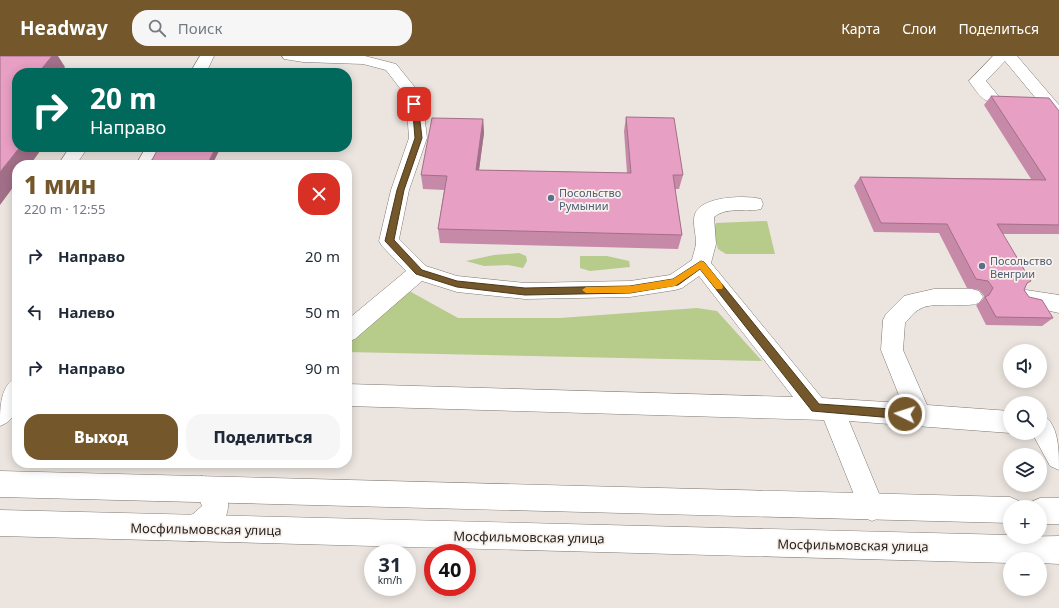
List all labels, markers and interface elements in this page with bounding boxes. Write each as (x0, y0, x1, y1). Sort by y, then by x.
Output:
search box (132, 10, 412, 46)
text: Headway (20, 15, 108, 41)
icon: search (146, 17, 168, 39)
text: Поиск (178, 18, 222, 38)
text: Карта (841, 19, 880, 38)
text: Слои (902, 19, 936, 38)
text: Поделиться (958, 19, 1039, 38)
text: 20 m (90, 79, 157, 117)
icon: right (24, 84, 76, 136)
pin (397, 87, 431, 121)
icon: arrive (403, 93, 425, 115)
text: Направо (90, 115, 166, 139)
text: 1 мин (24, 168, 96, 201)
button: close (298, 173, 340, 215)
place label: Посольство Румынии (559, 185, 621, 213)
marker: Посольство Румынии (546, 193, 556, 203)
text: 220 m · 12:55 (24, 200, 105, 218)
icon: right (24, 245, 46, 267)
text: Направо (58, 246, 125, 266)
text: 20 m (305, 246, 340, 266)
place label: Посольство Венгрии (990, 253, 1052, 281)
marker: Посольство Венгрии (977, 261, 987, 271)
icon: left (24, 301, 46, 323)
text: Налево (58, 302, 115, 322)
text: 50 m (305, 302, 340, 322)
map controls (1003, 344, 1047, 596)
button: sound (1003, 344, 1047, 388)
icon: right (24, 357, 46, 379)
text: Направо (58, 358, 125, 378)
text: 90 m (305, 358, 340, 378)
position arrow (884, 393, 926, 435)
button: search (1003, 396, 1047, 440)
button: Выход (24, 414, 178, 460)
button: Поделиться (186, 414, 340, 460)
button: layers (1003, 448, 1047, 492)
button: + (1003, 500, 1047, 544)
street label: Мосфильмовская улица (130, 519, 282, 539)
street label: Мосфильмовская улица (453, 527, 605, 547)
street label: Мосфильмовская улица (777, 535, 929, 555)
speed limit sign: 40 (424, 544, 476, 596)
text: 31 (379, 551, 401, 578)
button: − (1003, 552, 1047, 596)
text: km/h (378, 573, 402, 587)

